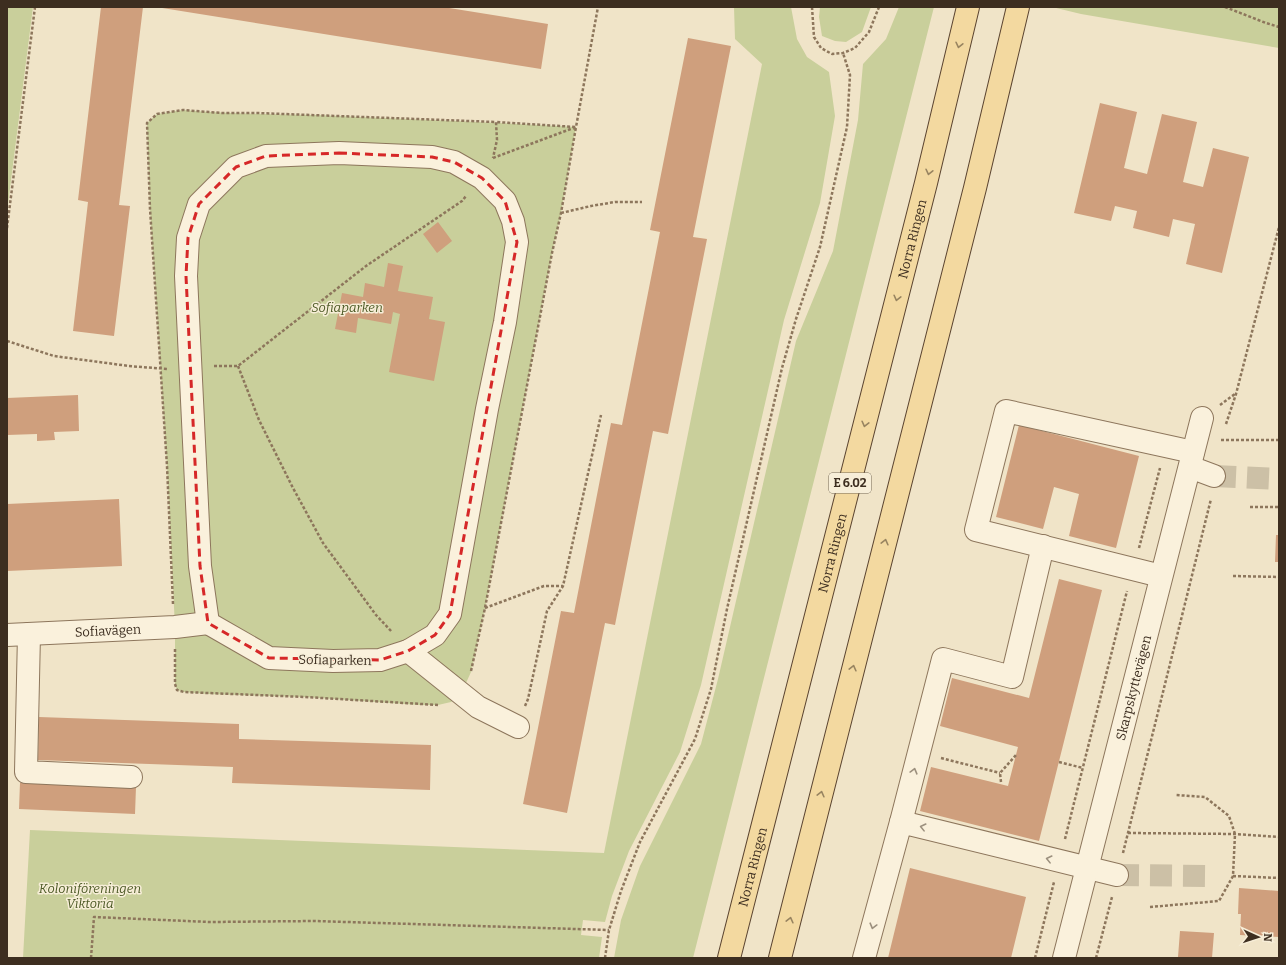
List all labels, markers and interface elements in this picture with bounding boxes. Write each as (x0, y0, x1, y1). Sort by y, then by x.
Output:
one-way arrow (955, 42, 963, 48)
one-way arrow (926, 168, 934, 175)
street label: Norra Ringen (895, 197, 929, 280)
one-way arrow (894, 294, 902, 301)
park label: Sofiaparken (311, 300, 383, 315)
one-way arrow (861, 420, 870, 427)
road number: E 6.02 (829, 473, 871, 493)
street label: Norra Ringen (815, 511, 849, 594)
one-way arrow (880, 539, 889, 546)
street label: Sofiavägen (74, 621, 142, 639)
street label: Skarpskyttevägen (1112, 633, 1154, 742)
street label: Sofiaparken (298, 652, 372, 668)
one-way arrow (849, 665, 857, 671)
one-way arrow (909, 768, 918, 775)
one-way arrow (817, 791, 825, 797)
one-way arrow (919, 824, 926, 832)
street label: Norra Ringen (735, 825, 770, 908)
one-way arrow (1046, 855, 1052, 863)
park label: Koloniföreningen Viktoria (39, 881, 141, 911)
one-way arrow (785, 917, 793, 923)
north arrow (1238, 917, 1278, 957)
one-way arrow (869, 923, 877, 929)
text: N (1261, 933, 1274, 943)

